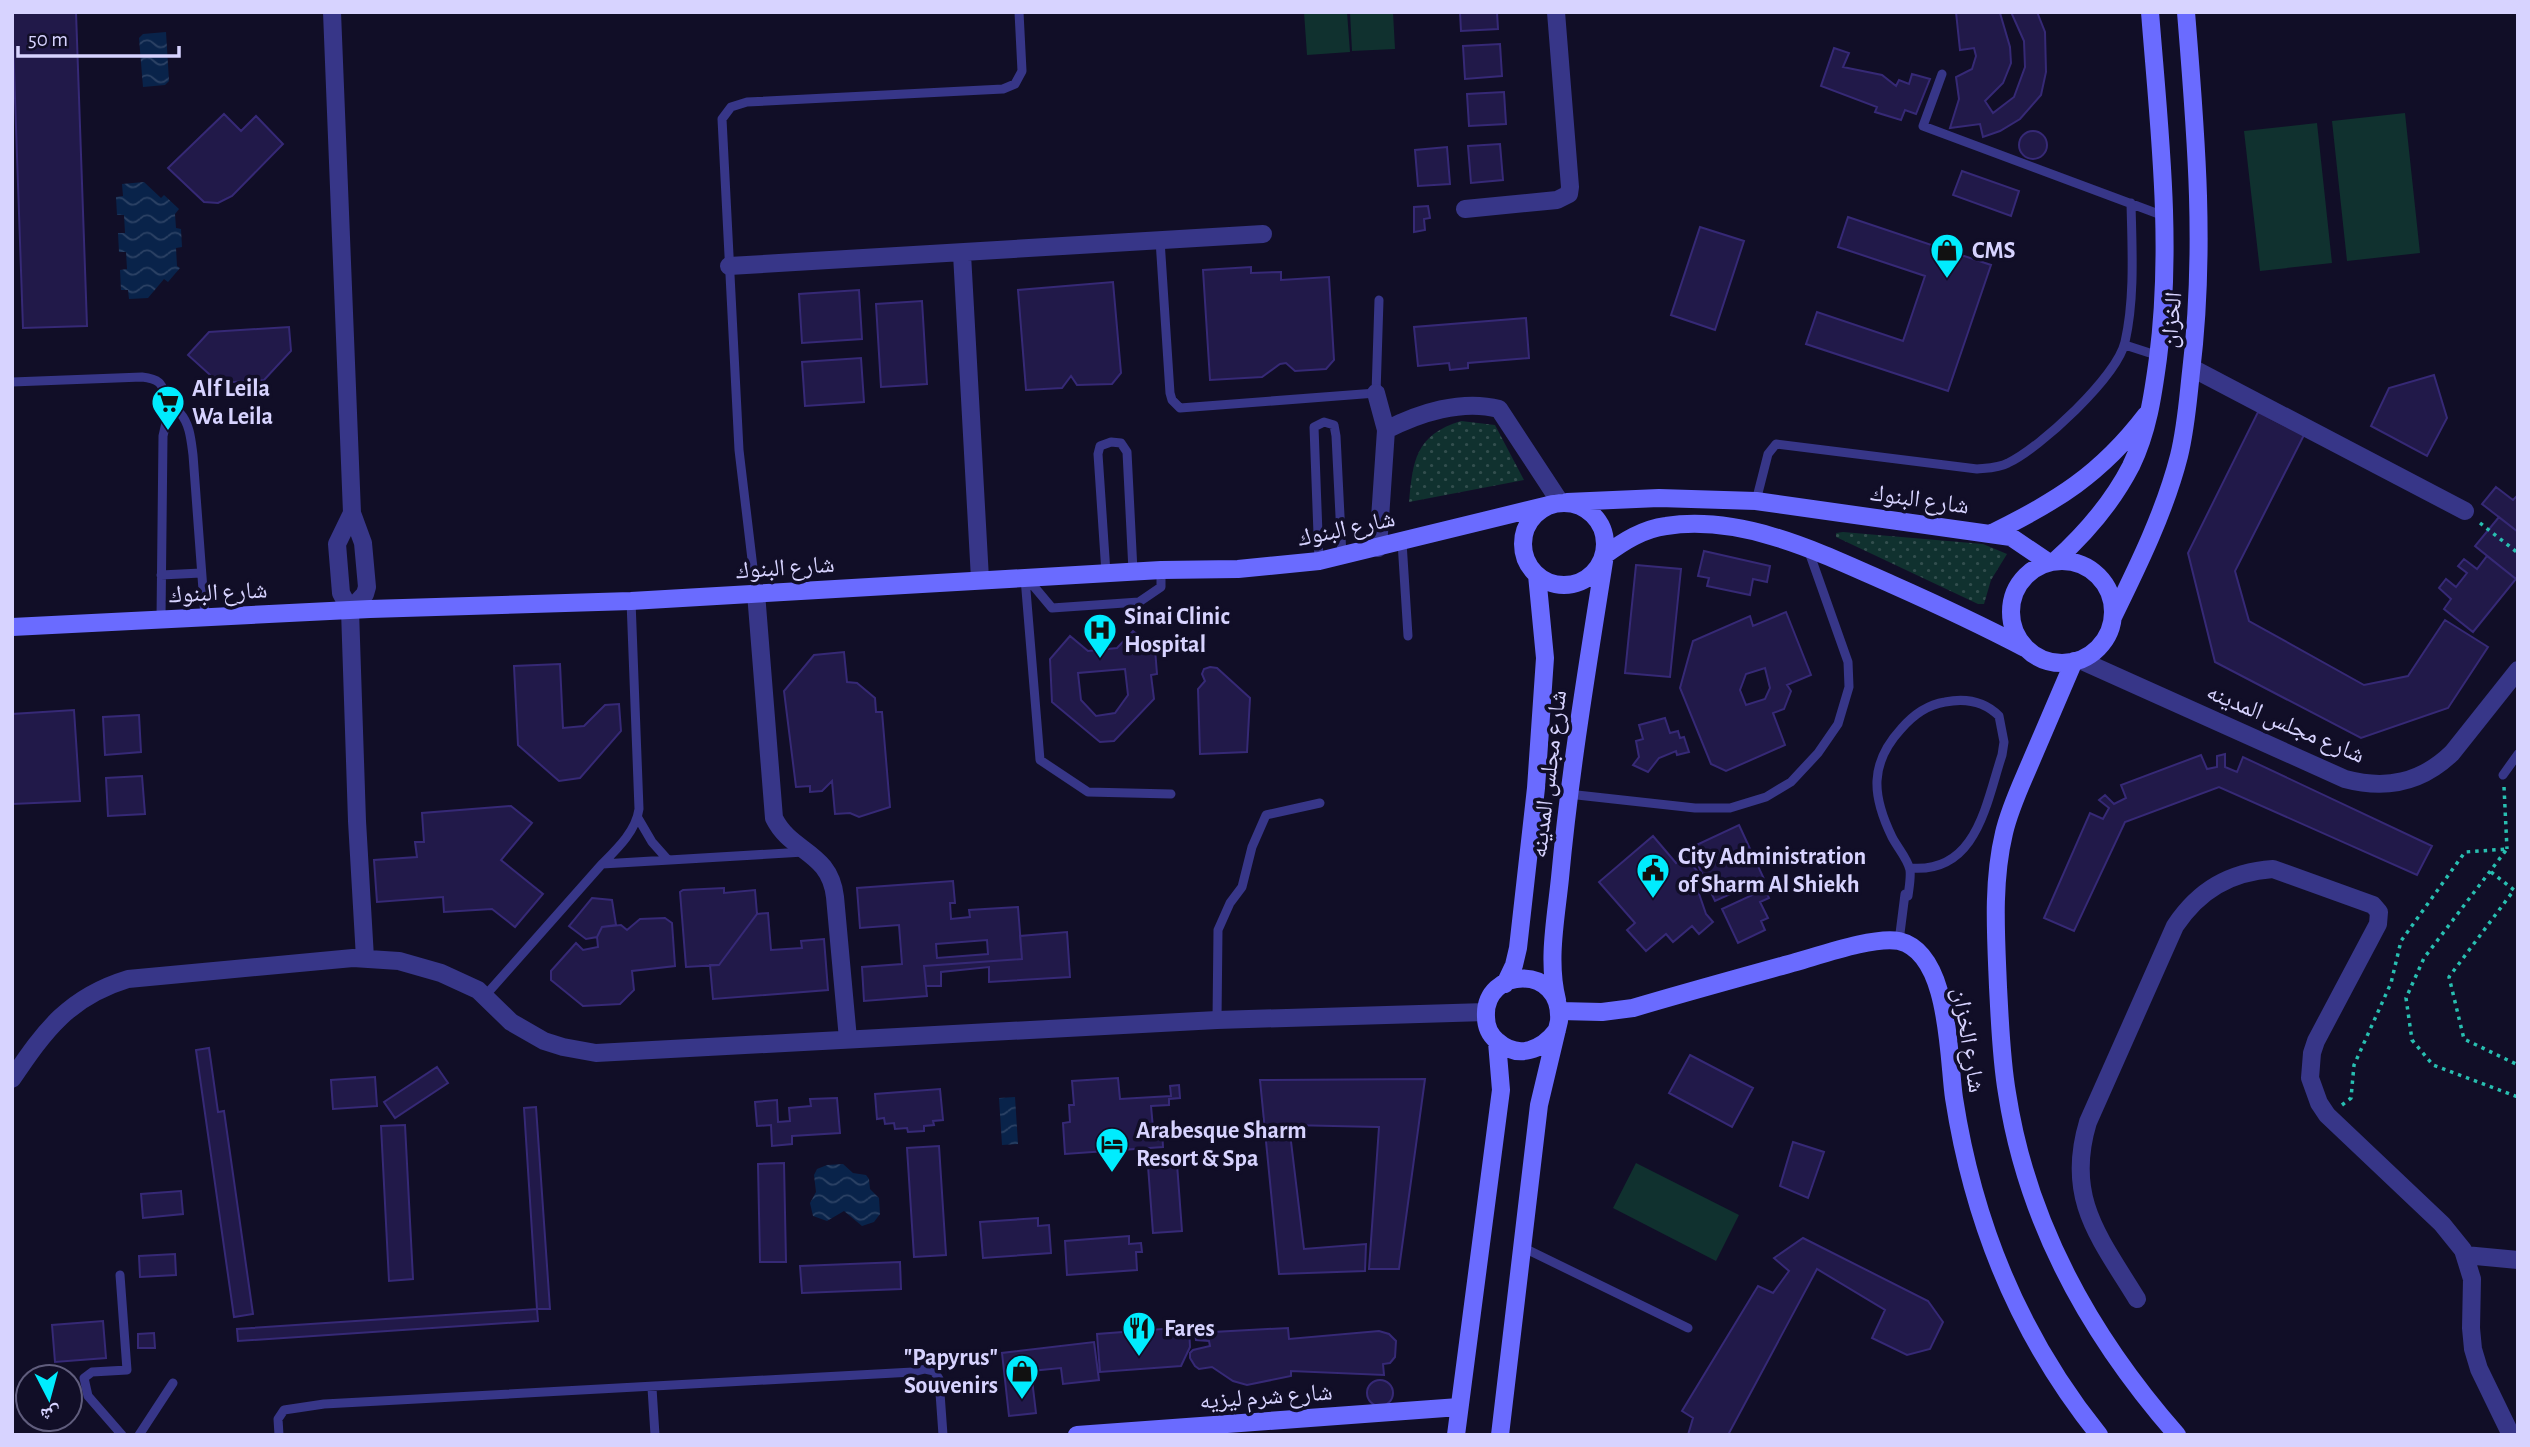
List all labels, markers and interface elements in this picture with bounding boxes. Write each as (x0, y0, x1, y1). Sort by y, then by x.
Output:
scale bar (18, 14, 178, 58)
text: 50 m (28, 29, 68, 50)
shop icon: CMS (1928, 231, 1966, 280)
place label: CMS (1972, 239, 2016, 263)
street label: الخزان (2158, 291, 2187, 349)
place label: Alf Leila Wa Leila (192, 377, 273, 429)
supermarket icon: Alf Leila Wa Leila (149, 383, 187, 432)
street label: شارع البنوك (1869, 481, 1971, 521)
street label: شارع البنوك (1295, 507, 1398, 553)
street label: شارع البنوك (735, 553, 835, 585)
street label: شارع البنوك (168, 578, 268, 610)
place label: Sinai Clinic Hospital (1124, 605, 1230, 657)
hospital icon: Sinai Clinic Hospital (1081, 611, 1119, 660)
street label: شارع مجلس المدينه (2202, 680, 2368, 770)
street label: شارع مجلس المدينه (1527, 689, 1573, 860)
place label: City Administration of Sharm Al Shiekh (1678, 845, 1866, 897)
public building icon: City Administration of Sharm Al Shiekh (1634, 851, 1672, 900)
street label: شارع الخزان (1946, 986, 1988, 1095)
place label: Arabesque Sharm Resort & Spa (1136, 1119, 1307, 1171)
hotel icon: Arabesque Sharm Resort & Spa (1093, 1125, 1131, 1174)
restaurant icon: Fares (1120, 1309, 1158, 1358)
place label: Fares (1164, 1317, 1215, 1341)
place label: "Papyrus" Souvenirs (904, 1346, 998, 1398)
shop icon: "Papyrus" Souvenirs (1003, 1352, 1041, 1401)
north arrow (14, 1363, 84, 1433)
street label: شارع شرم ليزيه (1199, 1380, 1334, 1417)
text: ش (39, 1402, 62, 1424)

